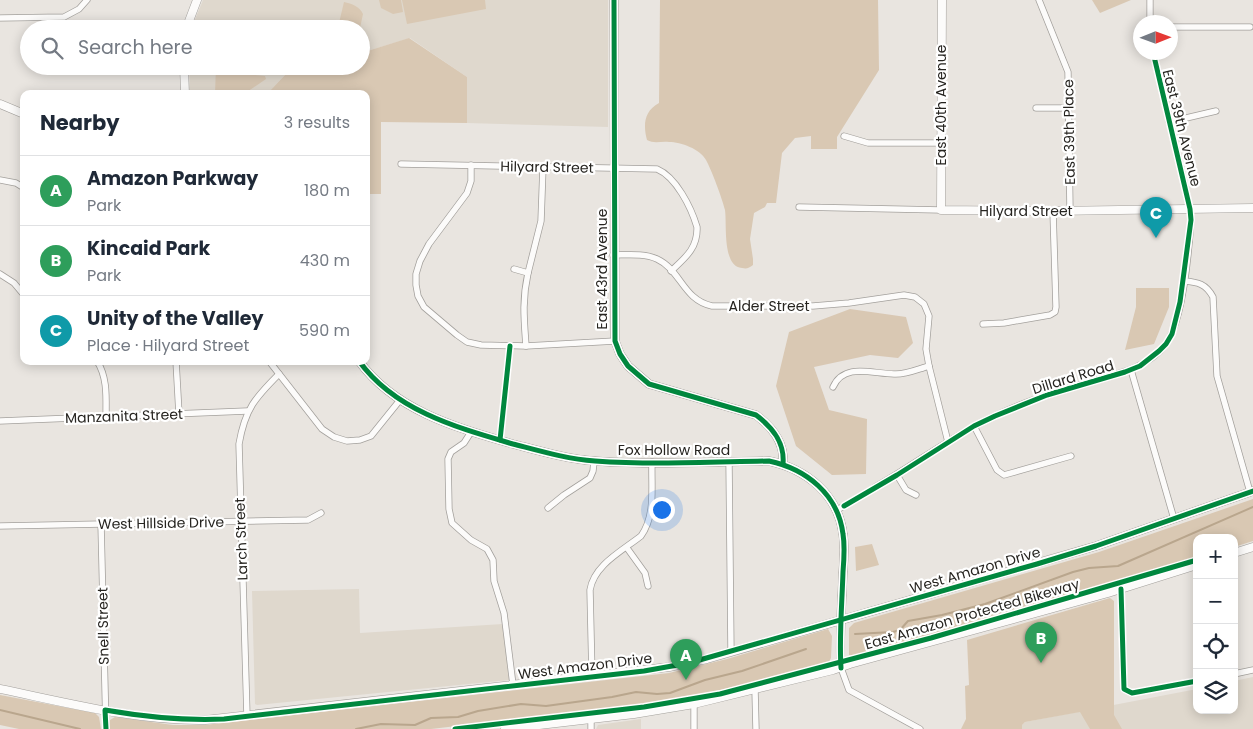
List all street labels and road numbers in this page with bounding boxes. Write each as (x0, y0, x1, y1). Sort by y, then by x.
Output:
street label: East 40th Avenue (931, 44, 951, 165)
street label: East 39th Avenue (1158, 67, 1206, 189)
street label: East 39th Place (1058, 79, 1080, 185)
street label: Hilyard Street (500, 156, 594, 178)
street label: Hilyard Street (979, 201, 1073, 221)
street label: East 43rd Avenue (592, 208, 612, 329)
street label: Alder Street (729, 296, 809, 316)
street label: Dillard Road (1030, 355, 1116, 399)
street label: Manzanita Street (65, 404, 183, 428)
street label: Fox Hollow Road (618, 440, 730, 460)
street label: Larch Street (230, 497, 252, 581)
street label: West Hillside Drive (98, 512, 225, 534)
street label: West Amazon Drive (907, 542, 1043, 598)
street label: East Amazon Protected Bikeway (863, 575, 1081, 653)
street label: Snell Street (92, 587, 114, 665)
street label: West Amazon Drive (517, 648, 653, 684)

